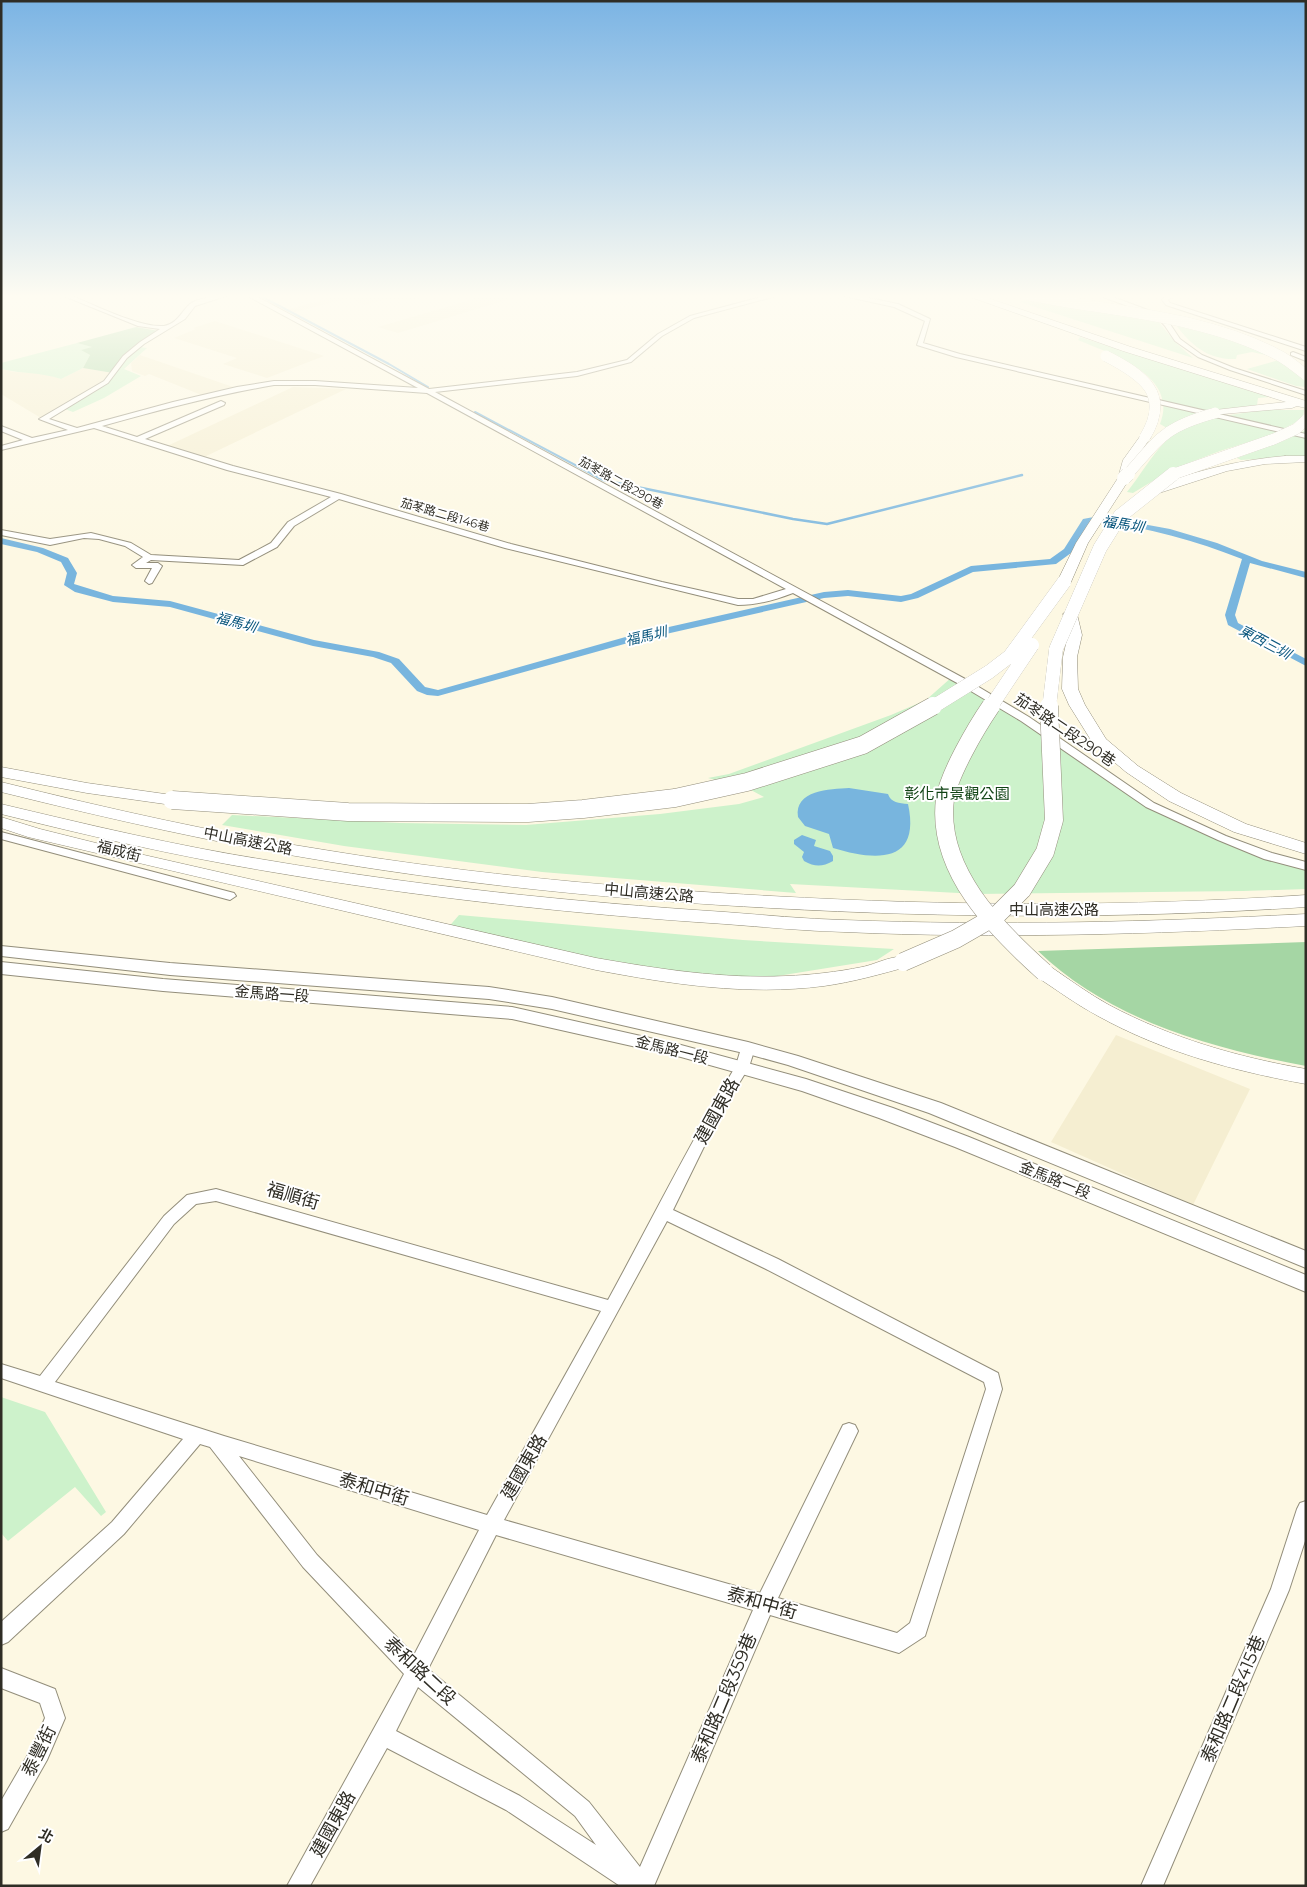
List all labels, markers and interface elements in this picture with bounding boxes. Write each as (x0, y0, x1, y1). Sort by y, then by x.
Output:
street label: 茄苳路二段290巷 (576, 453, 666, 512)
street label: 茄苳路二段146巷 (399, 495, 491, 534)
water label: 福馬圳 (1101, 512, 1147, 536)
water label: 福馬圳 (213, 608, 261, 637)
water label: 東西三圳 (1236, 621, 1296, 664)
water label: 福馬圳 (624, 622, 670, 649)
street label: 茄苳路二段290巷 (1011, 689, 1119, 770)
park label: 彰化市景觀公園 (904, 784, 1010, 803)
street label: 中山高速公路 (202, 823, 294, 858)
street label: 福成街 (95, 836, 143, 865)
street label: 中山高速公路 (603, 879, 695, 906)
street label: 中山高速公路 (1009, 900, 1099, 919)
street label: 金馬路一段 (234, 981, 310, 1006)
street label: 金馬路一段 (633, 1031, 711, 1068)
street label: 建國東路 (690, 1074, 744, 1148)
street label: 金馬路一段 (1017, 1157, 1094, 1202)
street label: 福順街 (264, 1178, 322, 1214)
street label: 建國東路 (496, 1430, 552, 1504)
street label: 泰和中街 (336, 1468, 412, 1510)
street label: 泰和中街 (724, 1583, 800, 1623)
street label: 泰和路二段359巷 (687, 1630, 761, 1766)
street label: 泰和路二段 (380, 1632, 460, 1710)
street label: 泰和路二段415巷 (1196, 1632, 1270, 1766)
street label: 泰豐街 (17, 1722, 61, 1780)
street label: 建國東路 (306, 1787, 360, 1861)
north arrow (15, 1822, 65, 1872)
text: 北 (36, 1824, 57, 1847)

